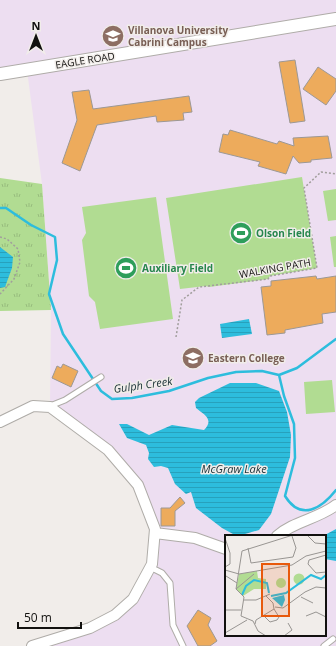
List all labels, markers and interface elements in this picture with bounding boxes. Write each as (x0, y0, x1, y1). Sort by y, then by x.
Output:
north arrow (16, 16, 56, 56)
text: N (32, 18, 40, 33)
school or university icon: Villanova University Cabrini Campus (100, 23, 126, 49)
place label: Villanova University Cabrini Campus (128, 23, 228, 49)
street label: EAGLE ROAD (54, 48, 116, 72)
sports icon: Olson Field (228, 220, 254, 246)
place label: Olson Field (256, 226, 311, 240)
sports icon: Auxiliary Field (113, 255, 139, 281)
street label: WALKING PATH (238, 255, 312, 281)
place label: Auxiliary Field (142, 261, 213, 275)
school or university icon: Eastern College (180, 345, 206, 371)
place label: Eastern College (208, 351, 285, 365)
water label: Gulph Creek (113, 373, 174, 396)
water label: McGraw Lake (201, 461, 267, 476)
inset map (225, 535, 326, 636)
scale bar (18, 604, 81, 630)
text: 50 m (24, 609, 52, 626)

